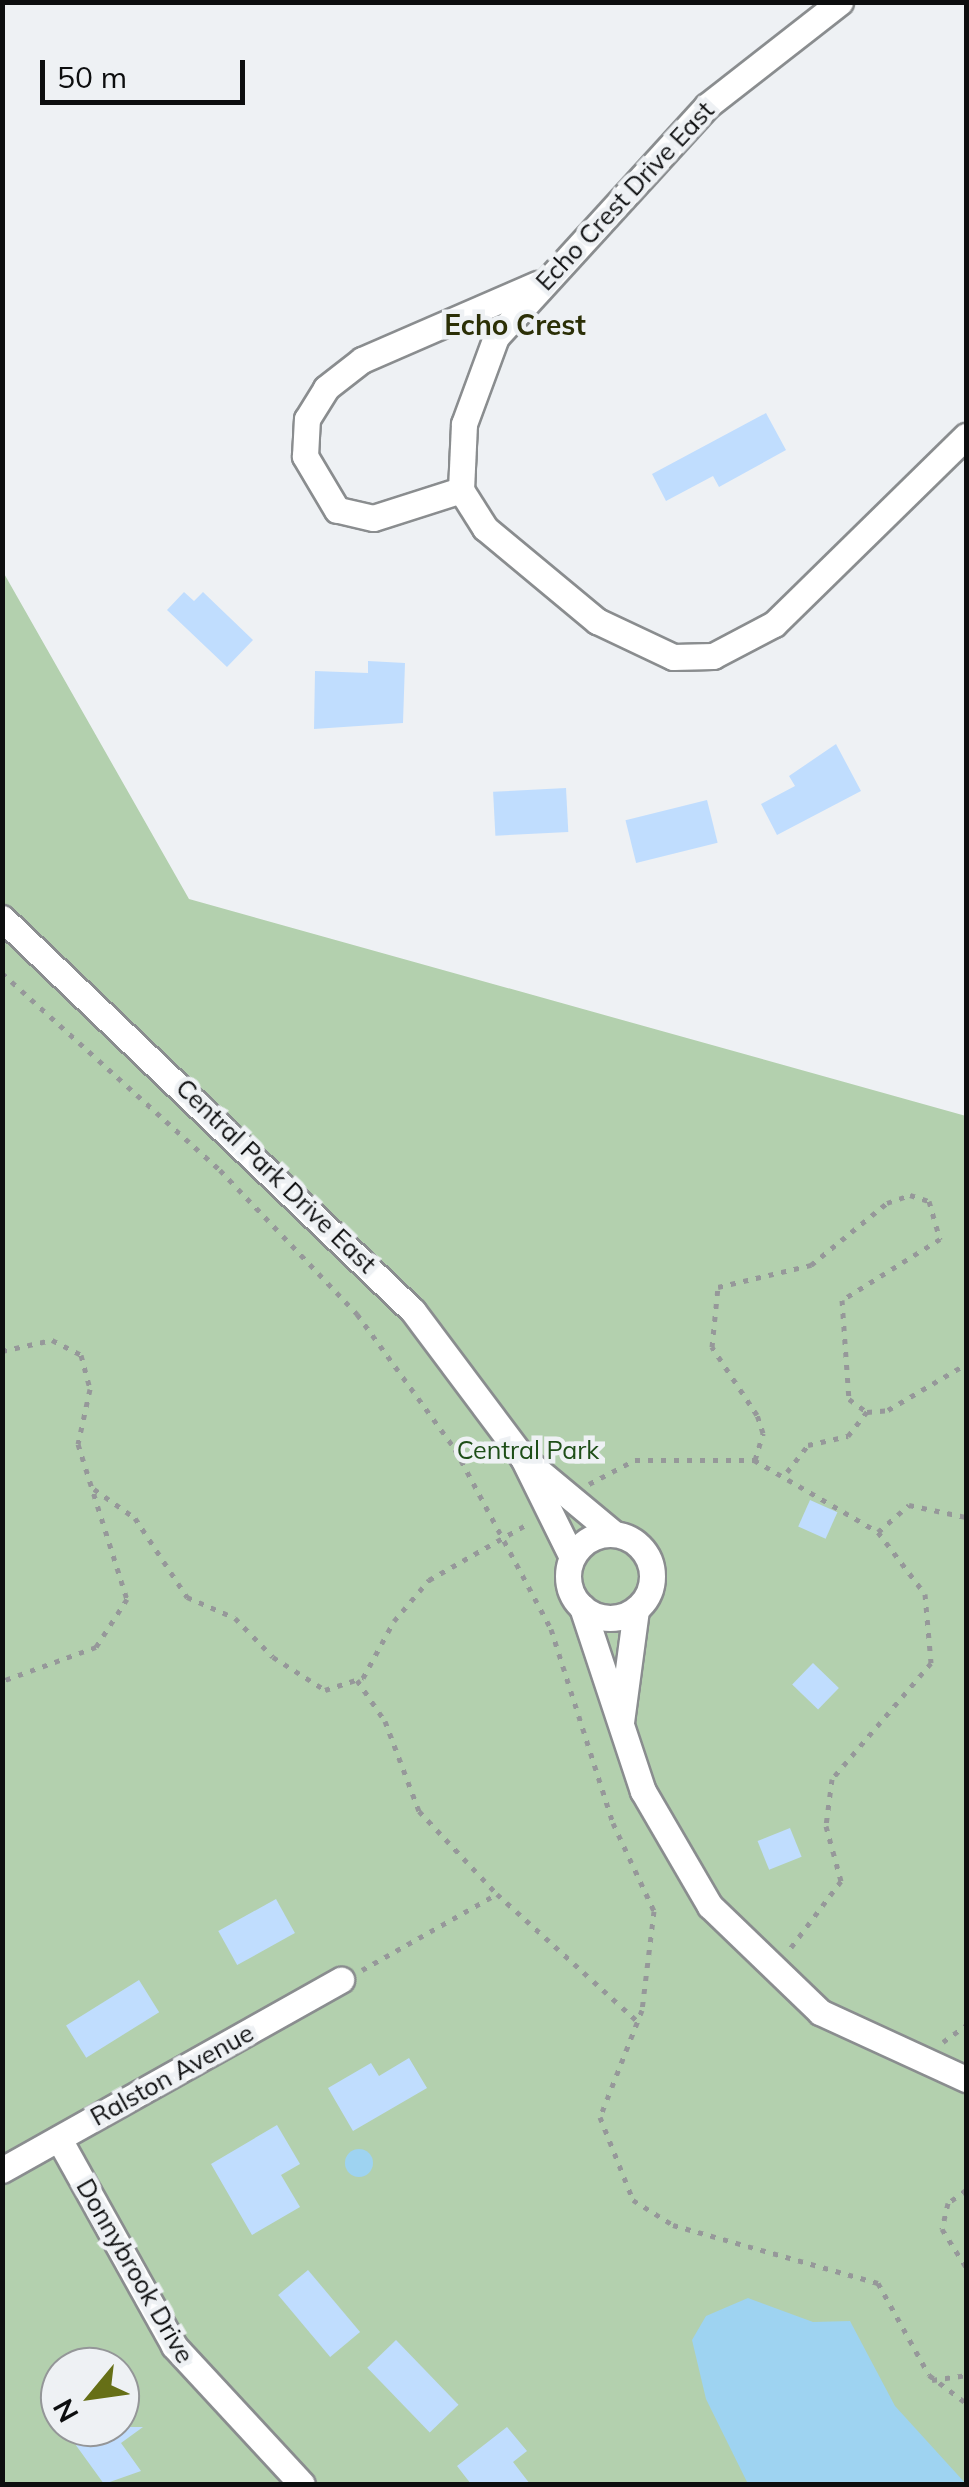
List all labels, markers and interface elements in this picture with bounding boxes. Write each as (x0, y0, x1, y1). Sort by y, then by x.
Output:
scale bar (45, 40, 250, 102)
text: 50 m (57, 58, 127, 96)
street label: Echo Crest Drive East (530, 95, 720, 297)
district label: Echo Crest (444, 308, 586, 342)
street label: Central Park Drive East (170, 1073, 382, 1279)
park label: Central Park (457, 1435, 599, 1465)
street label: Ralston Avenue (85, 2018, 259, 2132)
street label: Donnybrook Drive (70, 2174, 200, 2368)
north arrow (40, 2347, 140, 2447)
text: N (45, 2393, 86, 2429)

